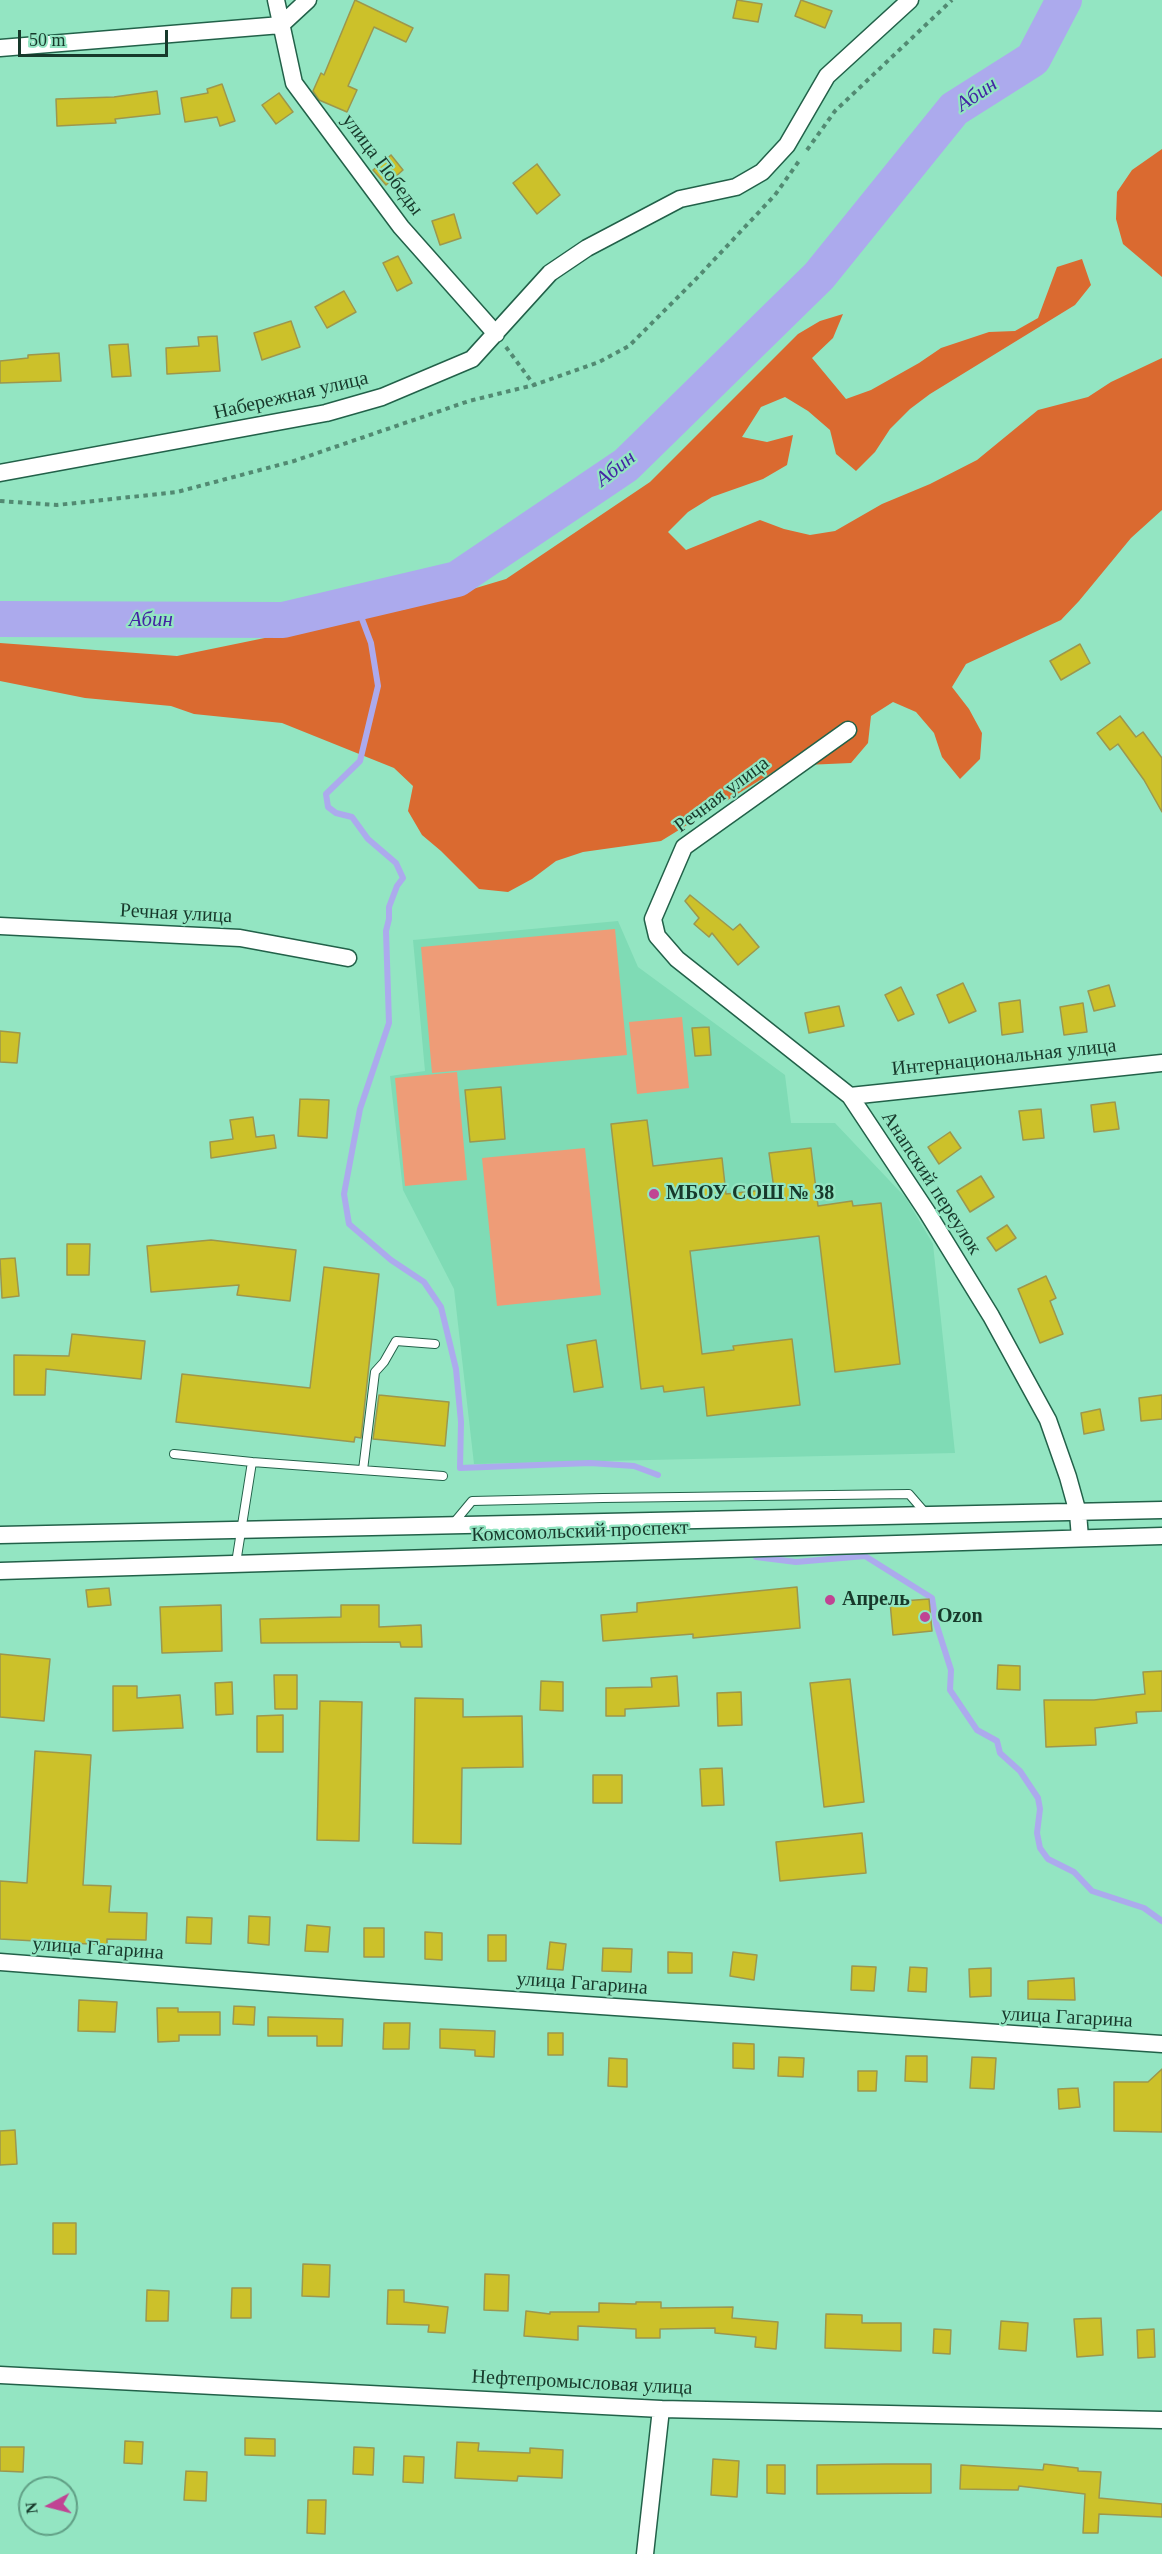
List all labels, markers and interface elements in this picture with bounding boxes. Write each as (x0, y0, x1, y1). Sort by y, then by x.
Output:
scale bar (21, 18, 171, 56)
text: 50 m (29, 30, 66, 50)
water label: Абин (952, 72, 1002, 118)
street label: улица Победы (336, 109, 428, 221)
street label: Набережная улица (211, 367, 371, 425)
water label: Абин (591, 446, 641, 492)
water label: Абин (129, 607, 173, 633)
street label: Речная улица (670, 752, 774, 838)
street label: Речная улица (119, 899, 233, 929)
street label: Интернациональная улица (890, 1034, 1118, 1082)
street label: Анапский переулок (876, 1107, 986, 1259)
place label: МБОУ СОШ № 38 (666, 1182, 834, 1206)
marker: МБОУ СОШ № 38 (647, 1187, 661, 1201)
street label: Комсомольский проспект (471, 1516, 689, 1548)
place label: Апрель (842, 1588, 910, 1612)
marker: Апрель (823, 1593, 837, 1607)
place label: Ozon (937, 1605, 983, 1629)
marker: Ozon (918, 1610, 932, 1624)
street label: улица Гагарина (31, 1932, 165, 1966)
street label: улица Гагарина (515, 1967, 649, 2001)
street label: улица Гагарина (1001, 2003, 1133, 2033)
street label: Нефтепромысловая улица (471, 2365, 693, 2401)
north arrow (18, 2476, 78, 2536)
text: N (22, 2501, 41, 2515)

